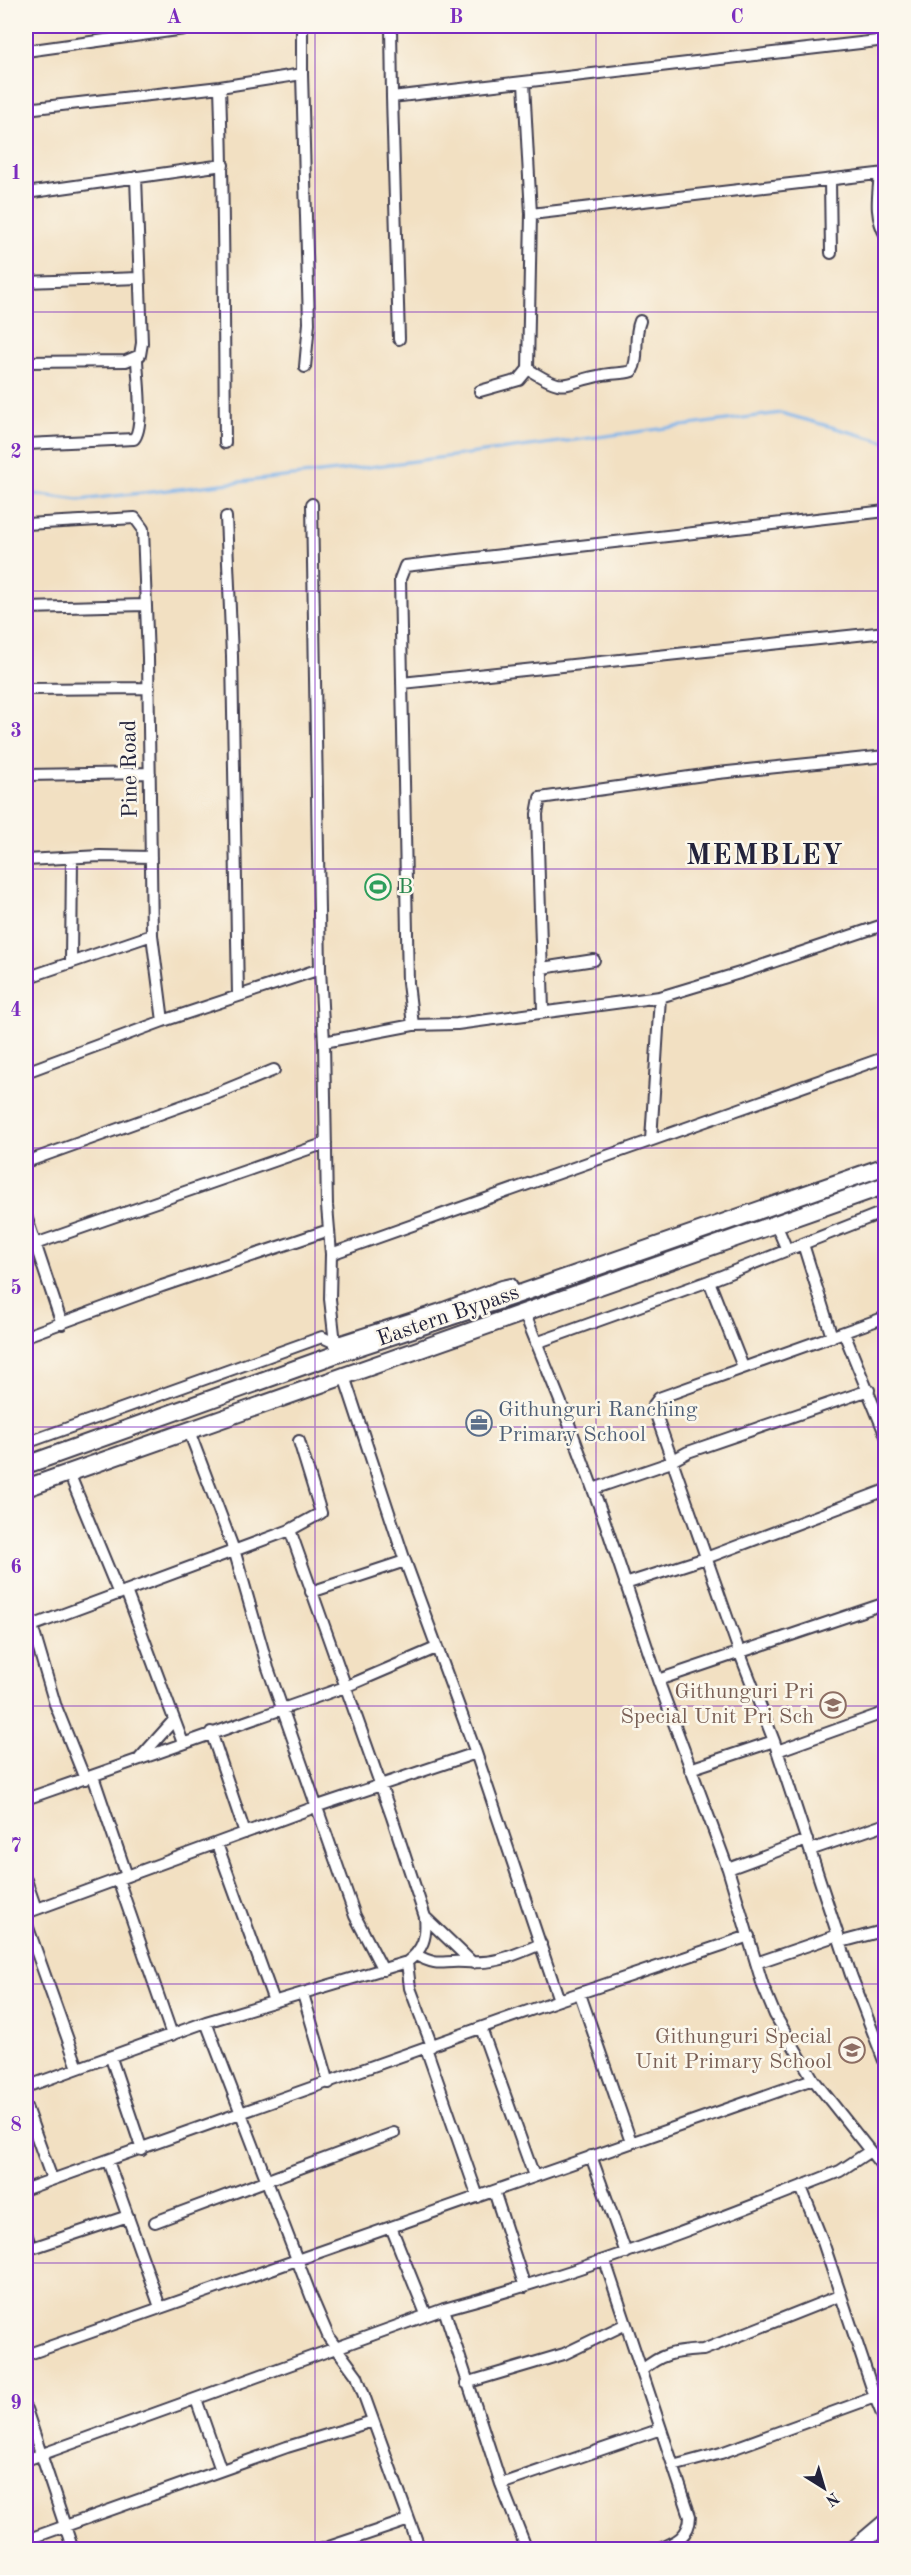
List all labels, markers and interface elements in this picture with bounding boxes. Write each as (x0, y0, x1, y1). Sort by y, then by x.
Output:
text: A (166, 8, 182, 28)
text: B (449, 8, 463, 28)
text: C (730, 8, 744, 28)
text: 1 (10, 164, 22, 184)
text: 2 (10, 443, 22, 463)
street label: Pine Road (118, 720, 142, 818)
text: 3 (10, 722, 22, 742)
district label: MEMBLEY (686, 843, 844, 871)
sports icon: B (363, 872, 393, 902)
place label: B (398, 876, 413, 898)
text: 4 (10, 1001, 22, 1021)
text: 5 (10, 1278, 22, 1299)
street label: Eastern Bypass (374, 1281, 522, 1351)
place label: Githunguri Ranching Primary School (498, 1399, 698, 1446)
office icon: Githunguri Ranching Primary School (464, 1408, 494, 1438)
text: 6 (10, 1558, 22, 1578)
place label: Githunguri Pri Special Unit Pri Sch (620, 1681, 814, 1728)
school or university icon: Githunguri Pri Special Unit Pri Sch (818, 1690, 848, 1720)
text: 7 (10, 1837, 22, 1857)
place label: Githunguri Special Unit Primary School (635, 2026, 832, 2073)
school or university icon: Githunguri Special Unit Primary School (837, 2035, 867, 2065)
text: 8 (10, 2116, 22, 2136)
text: 9 (10, 2394, 22, 2414)
north arrow (794, 2458, 854, 2518)
text: N (822, 2488, 842, 2509)

